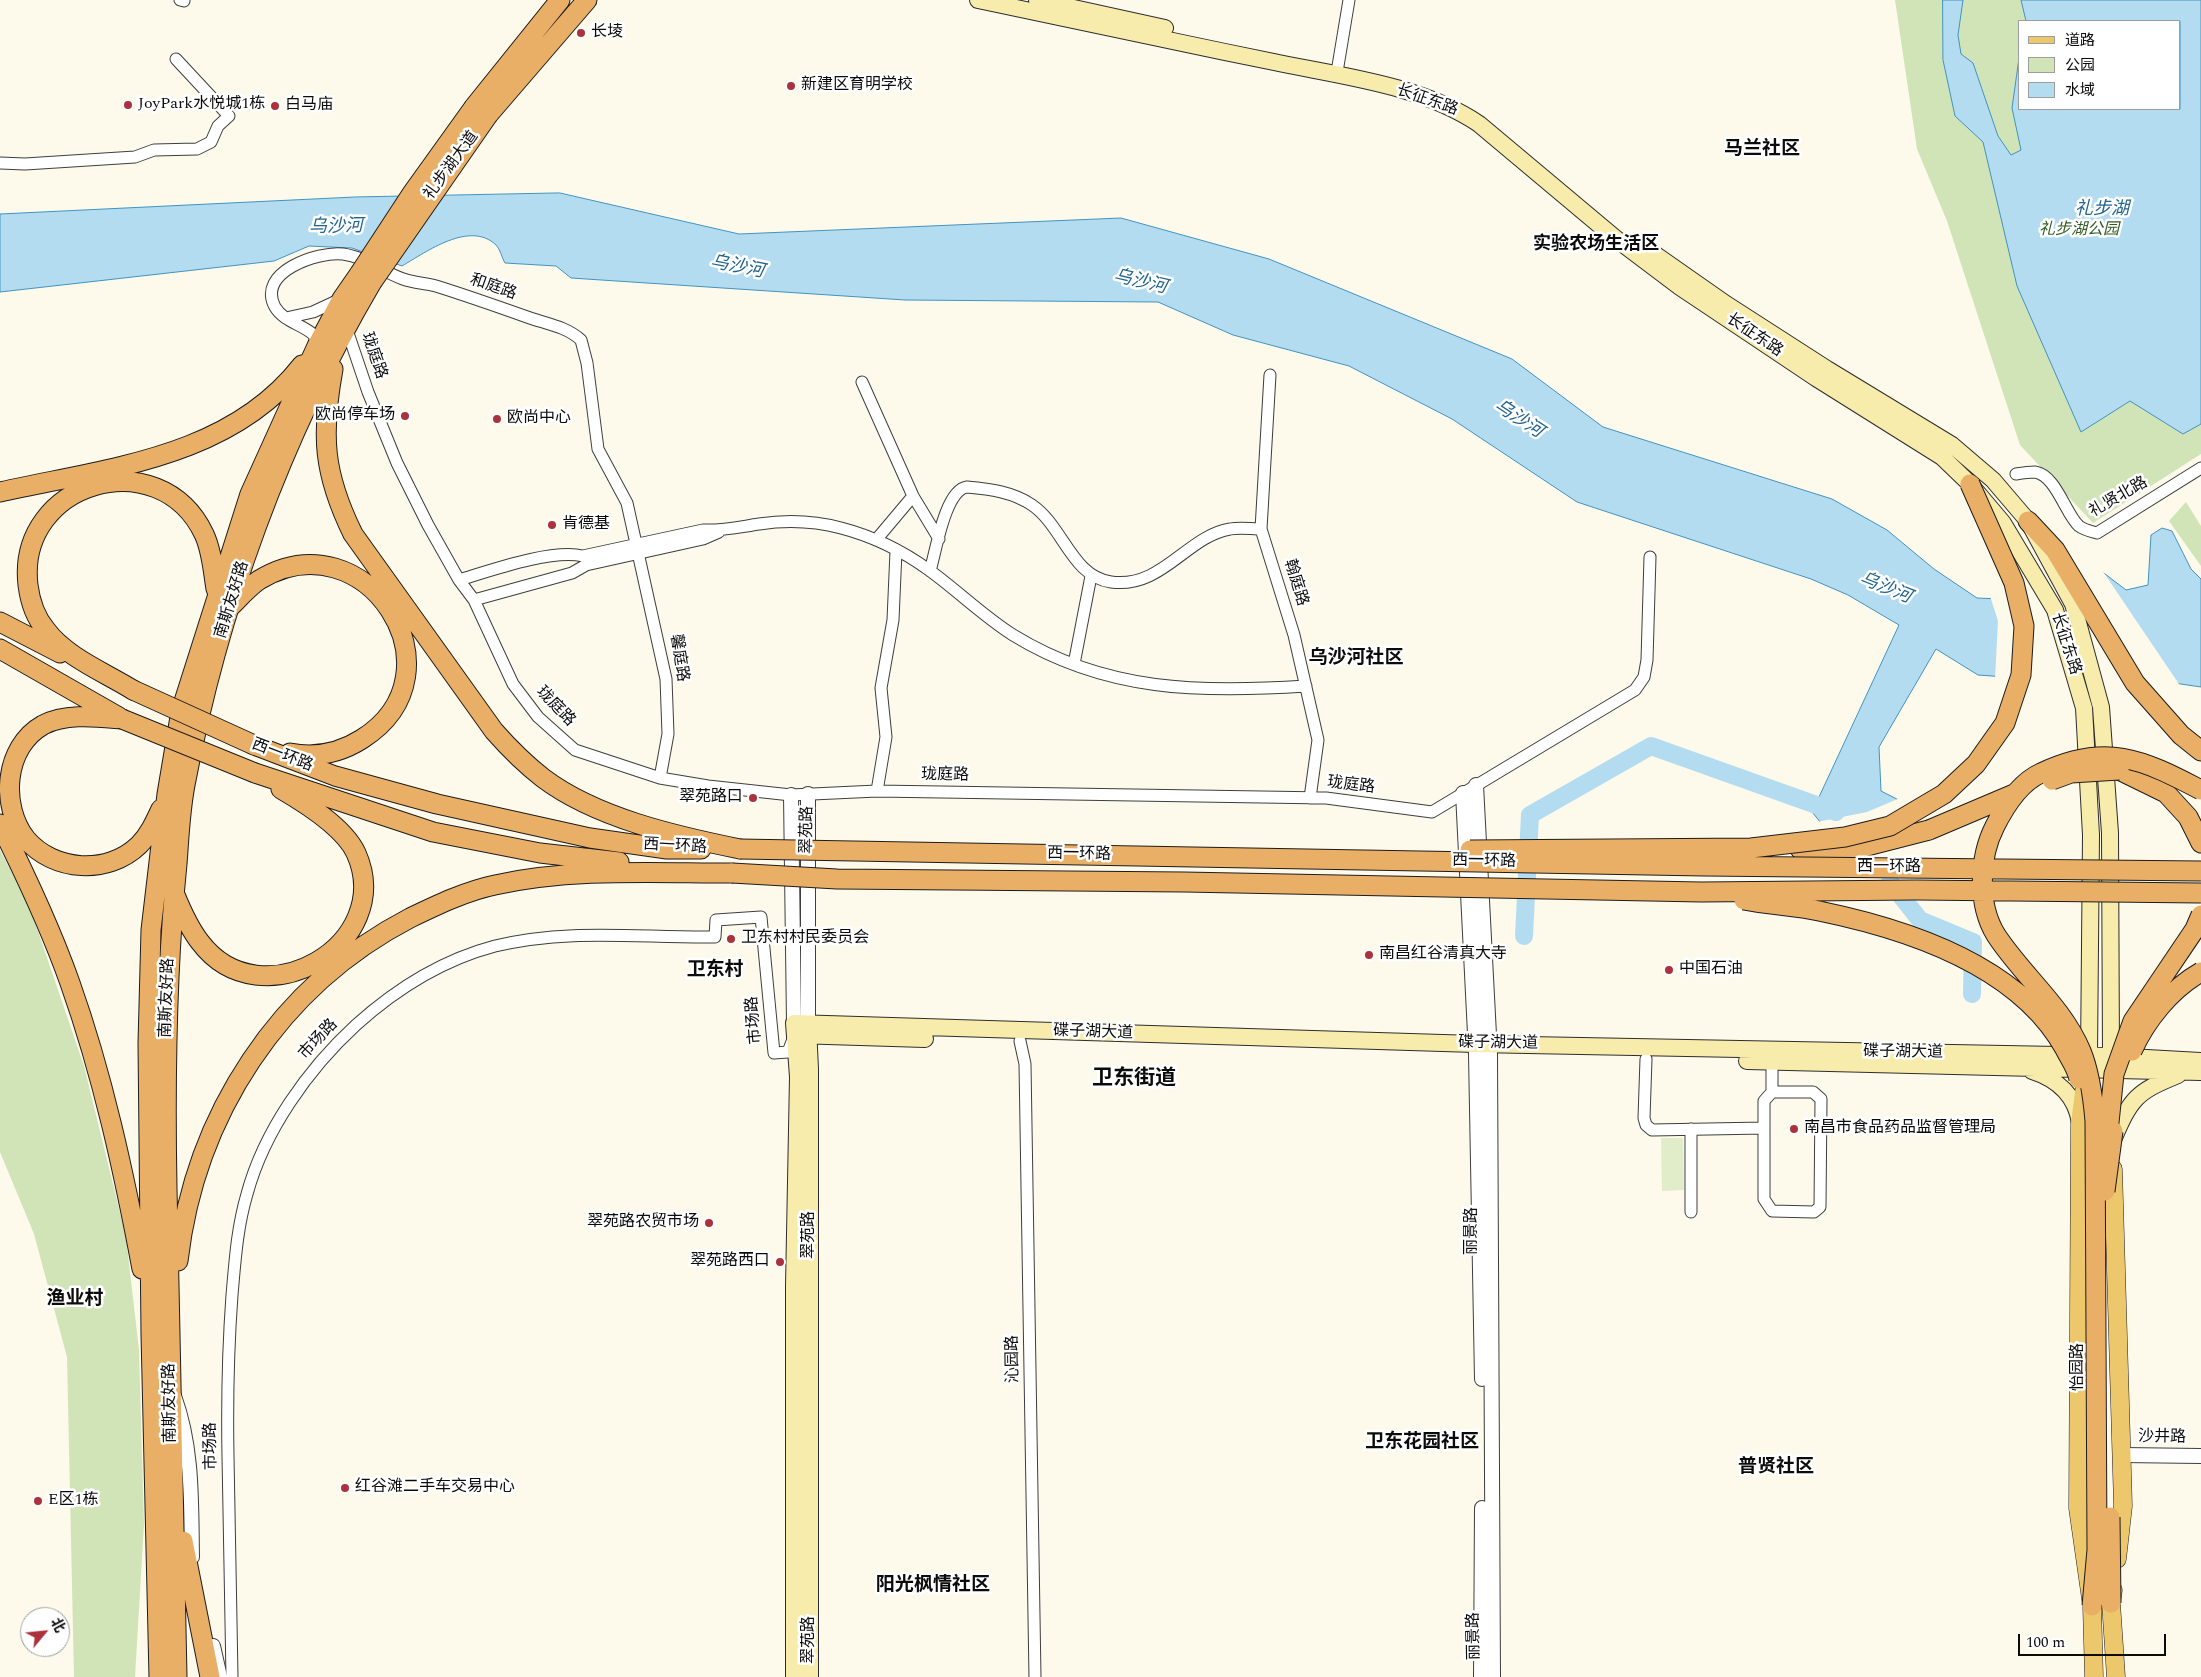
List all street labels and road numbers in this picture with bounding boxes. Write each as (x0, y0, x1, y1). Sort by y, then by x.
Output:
street label: 长征东路 (1394, 82, 1460, 120)
street label: 礼步湖大道 (421, 128, 483, 204)
street label: 和庭路 (467, 271, 519, 305)
street label: 长征东路 (1722, 310, 1786, 362)
street label: 珑庭路 (356, 330, 390, 382)
street label: 礼贤北路 (2086, 474, 2152, 522)
street label: 翰庭路 (1279, 557, 1311, 609)
street label: 南斯友好路 (212, 559, 254, 641)
street label: 长征东路 (2046, 611, 2084, 677)
street label: 馨庭路 (665, 633, 691, 683)
street label: 珑庭路 (531, 683, 579, 731)
street label: 西一环路 (249, 736, 315, 776)
street label: 珑庭路 (921, 766, 969, 786)
street label: 珑庭路 (1326, 774, 1376, 798)
street label: 翠苑路 (798, 806, 818, 854)
street label: 西一环路 (643, 836, 707, 858)
street label: 西一环路 (1047, 845, 1111, 865)
street label: 西一环路 (1452, 852, 1516, 872)
street label: 西一环路 (1857, 858, 1921, 878)
street label: 南斯友好路 (157, 958, 179, 1038)
street label: 市场路 (743, 995, 767, 1045)
street label: 市场路 (296, 1016, 342, 1064)
street label: 碟子湖大道 (1053, 1022, 1133, 1044)
street label: 碟子湖大道 (1458, 1034, 1538, 1054)
street label: 碟子湖大道 (1863, 1043, 1943, 1063)
street label: 丽景路 (1463, 1207, 1483, 1255)
street label: 翠苑路 (800, 1211, 820, 1259)
street label: 沁园路 (1004, 1335, 1024, 1383)
street label: 怡园路 (2069, 1343, 2089, 1391)
street label: 南斯友好路 (161, 1363, 181, 1443)
street label: 市场路 (202, 1422, 222, 1470)
street label: 沙井路 (2138, 1428, 2186, 1448)
street label: 丽景路 (1465, 1612, 1485, 1660)
street label: 翠苑路 (800, 1616, 820, 1664)

